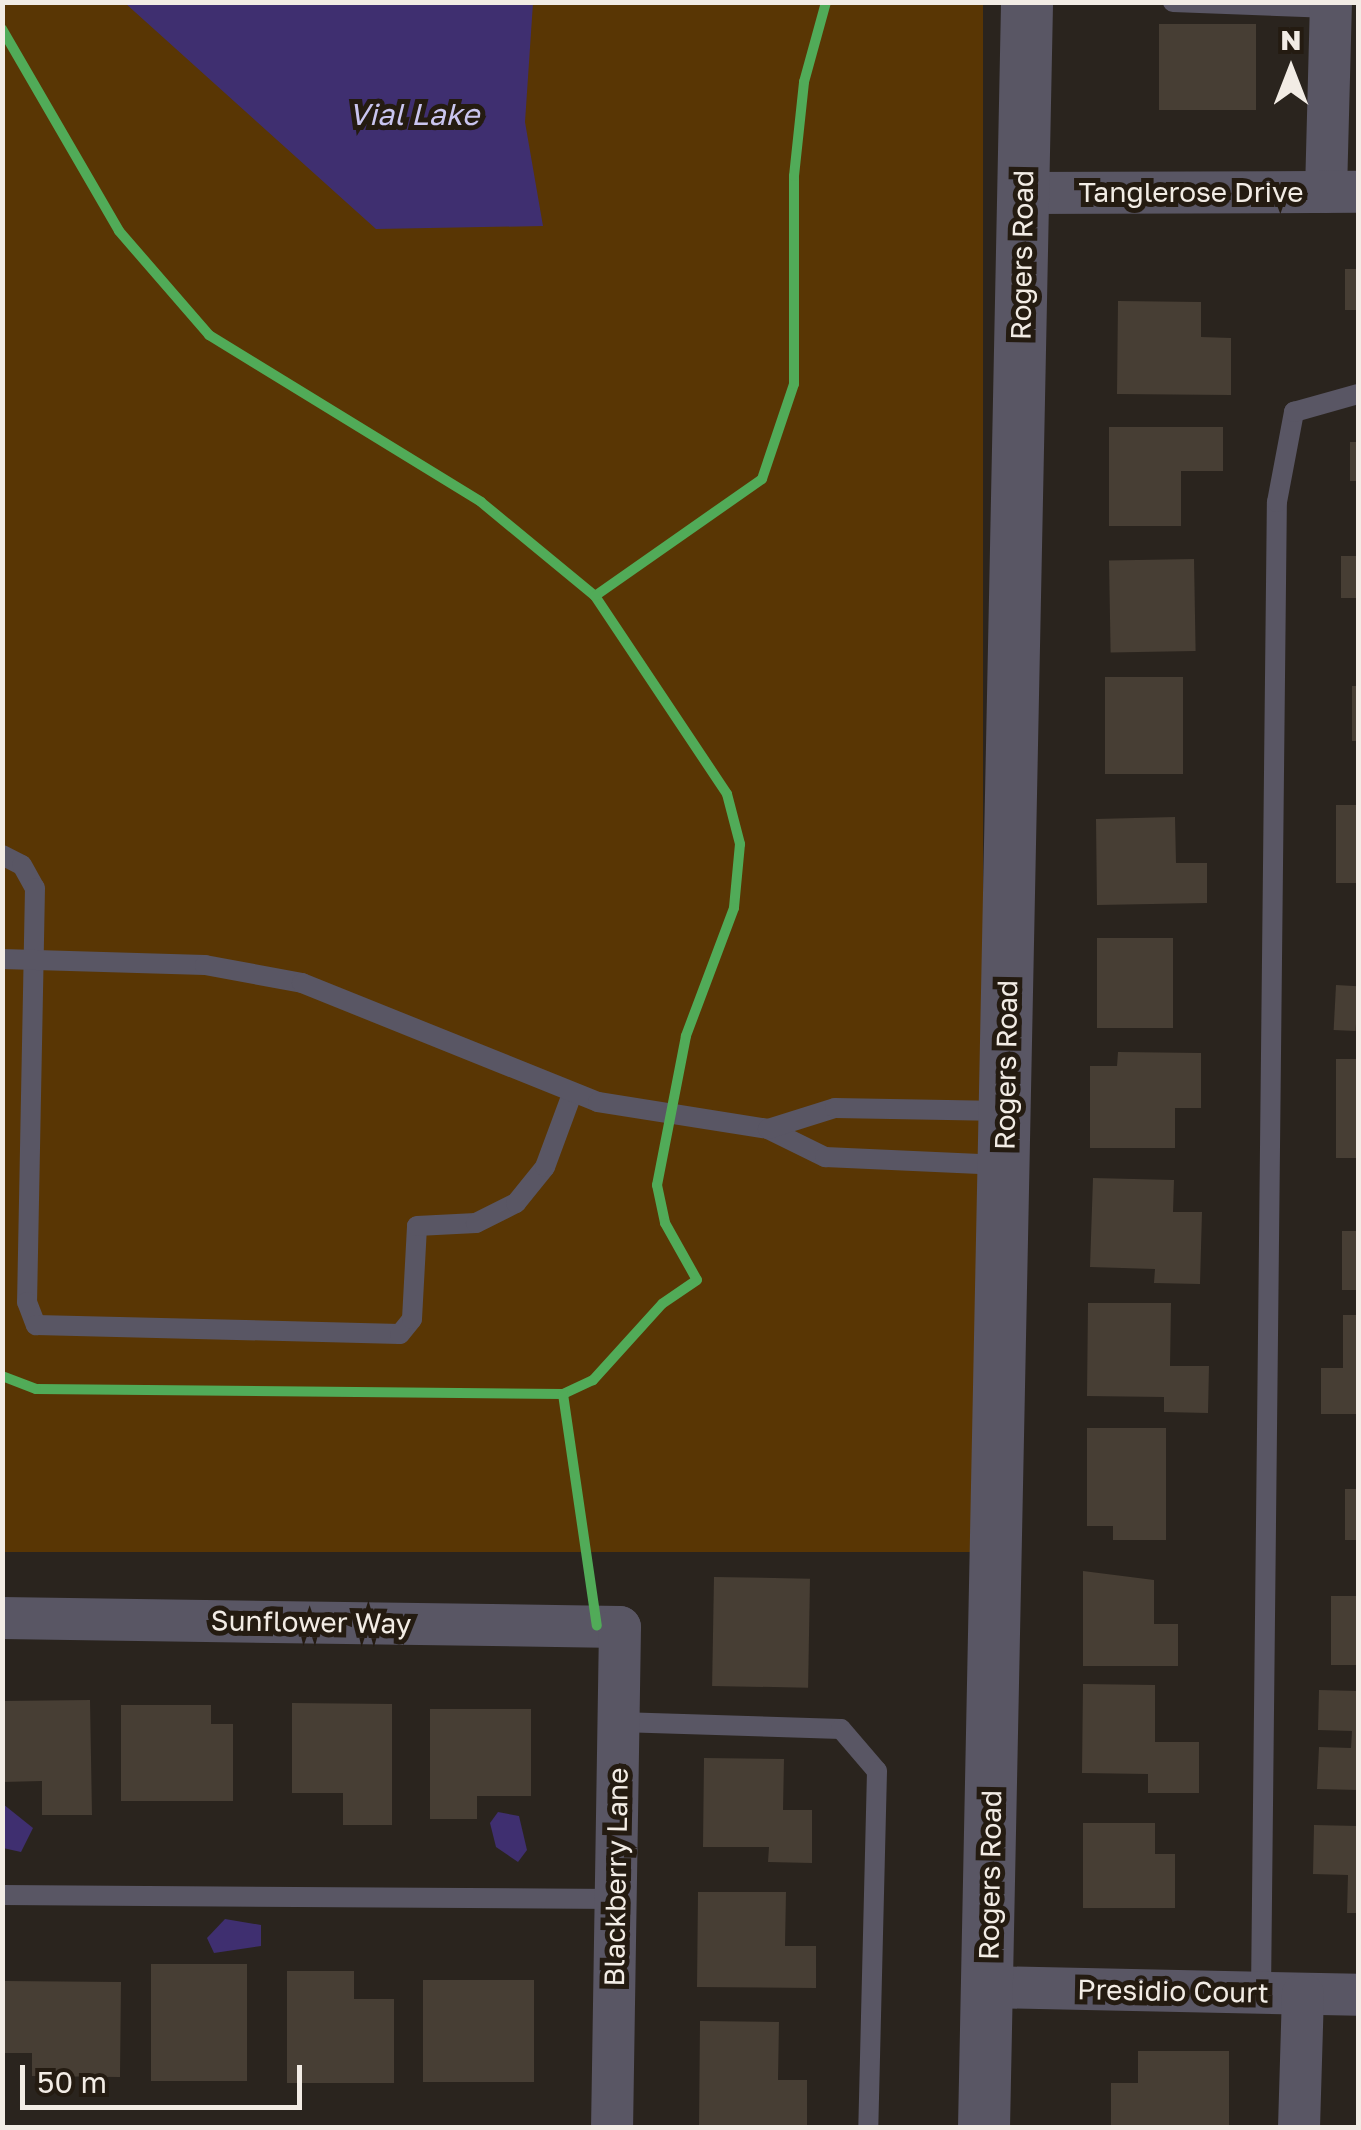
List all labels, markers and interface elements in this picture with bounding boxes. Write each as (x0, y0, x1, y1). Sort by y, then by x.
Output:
north arrow (1241, 20, 1341, 120)
text: N (1280, 23, 1302, 56)
water label: Vial Lake (349, 96, 479, 132)
street label: Rogers Road (1004, 170, 1040, 340)
street label: Tanglerose Drive (1079, 175, 1303, 209)
street label: Rogers Road (988, 980, 1024, 1150)
street label: Sunflower Way (210, 1603, 412, 1641)
street label: Blackberry Lane (597, 1767, 635, 1987)
street label: Rogers Road (972, 1790, 1008, 1960)
street label: Presidio Court (1077, 1973, 1269, 2009)
scale bar (25, 2045, 308, 2107)
text: 50 m (37, 2064, 107, 2100)

